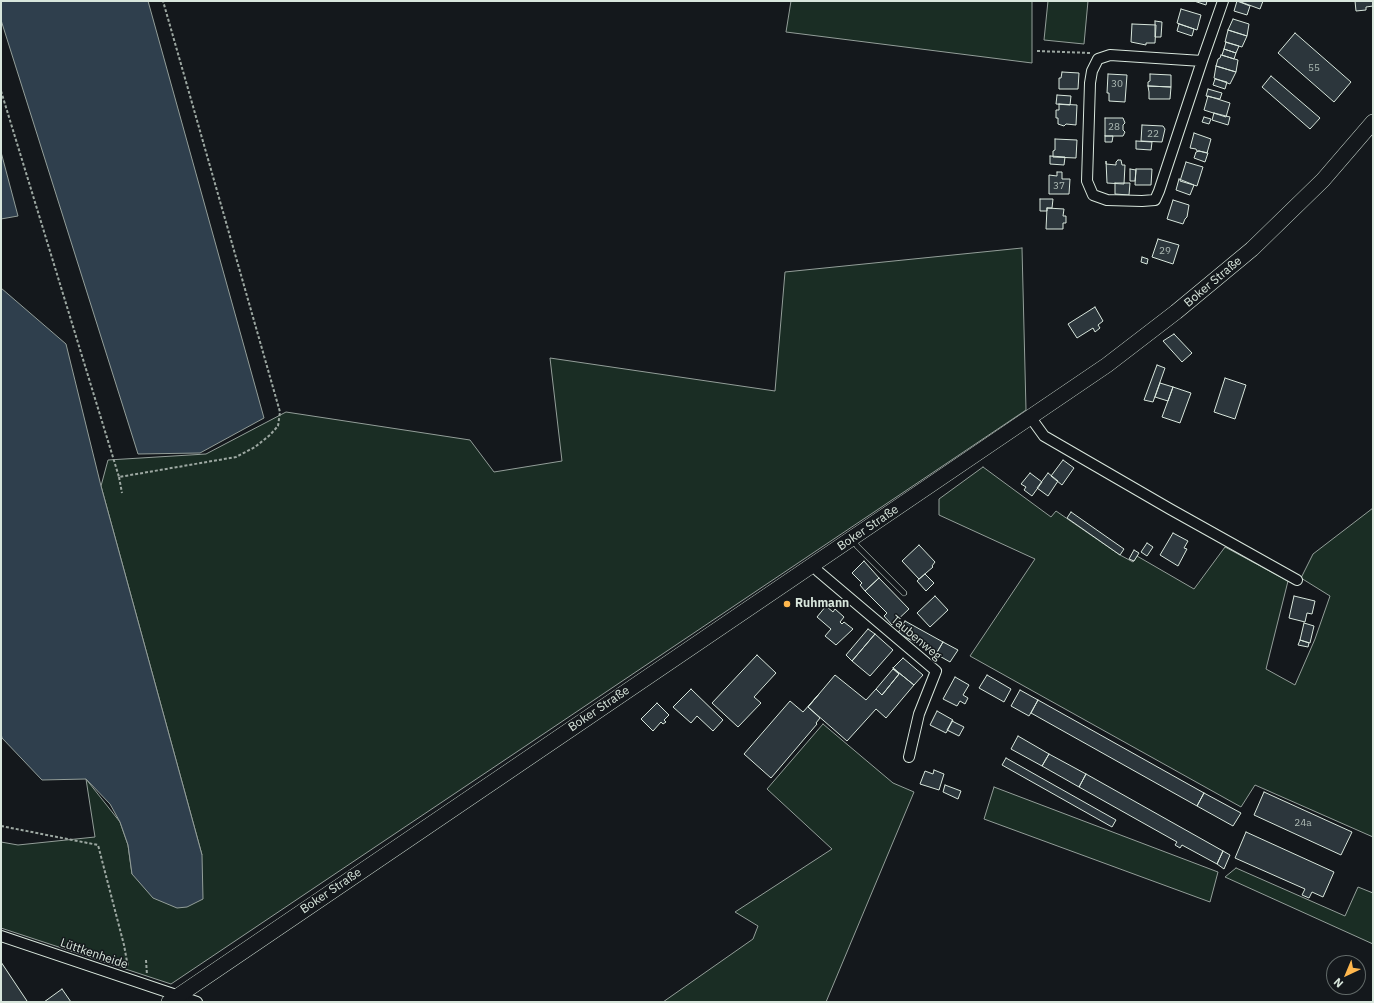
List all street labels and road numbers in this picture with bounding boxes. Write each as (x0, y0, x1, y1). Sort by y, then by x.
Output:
street label: Boker Straße (1181, 254, 1245, 310)
street label: Boker Straße (835, 502, 901, 554)
street label: Taubenweg (888, 613, 944, 663)
street label: Boker Straße (566, 683, 632, 735)
street label: Boker Straße (298, 865, 364, 917)
street label: Lüttkenheide (58, 936, 130, 972)

